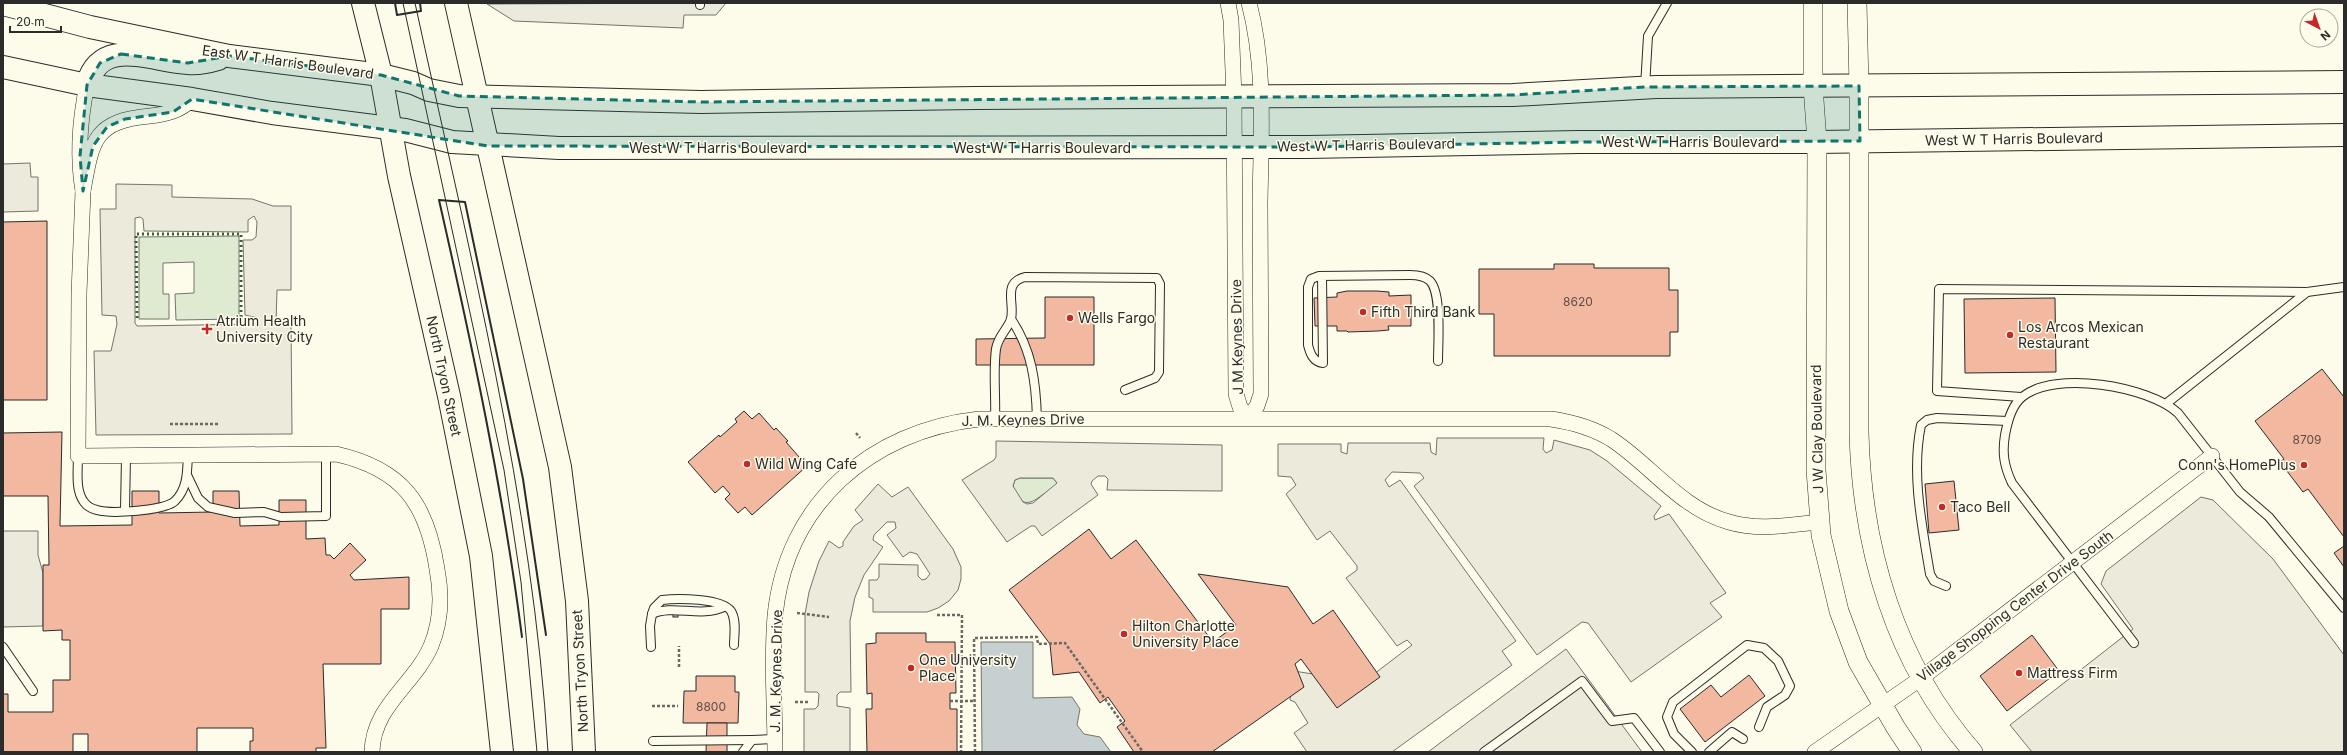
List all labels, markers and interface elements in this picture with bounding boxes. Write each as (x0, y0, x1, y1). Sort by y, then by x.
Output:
scale bar (10, 8, 61, 34)
north arrow (2299, 8, 2339, 48)
text: 20 m (16, 14, 45, 29)
text: N (2318, 28, 2333, 44)
street label: East W T Harris Boulevard (201, 41, 375, 82)
street label: West W T Harris Boulevard (1925, 128, 2103, 149)
street label: West W T Harris Boulevard (1601, 133, 1779, 150)
street label: West W T Harris Boulevard (1277, 134, 1455, 155)
street label: West W T Harris Boulevard (629, 139, 807, 156)
street label: West W T Harris Boulevard (953, 139, 1131, 156)
street label: J M Keynes Drive (1227, 279, 1246, 395)
house number: 8620 (1563, 294, 1593, 309)
place label: Fifth Third Bank (1371, 303, 1476, 320)
marker: Fifth Third Bank (1358, 307, 1368, 317)
place label: Wells Fargo (1078, 309, 1155, 326)
place label: Atrium Health University City (216, 312, 313, 345)
marker: Wells Fargo (1065, 313, 1075, 323)
street label: North Tryon Street (423, 314, 466, 438)
place label: Los Arcos Mexican Restaurant (2018, 318, 2144, 351)
marker: Atrium Health University City (201, 323, 213, 335)
marker: Los Arcos Mexican Restaurant (2005, 330, 2015, 340)
street label: J W Clay Boulevard (1807, 364, 1826, 494)
street label: J. M. Keynes Drive (961, 410, 1085, 429)
house number: 8709 (2292, 432, 2322, 447)
place label: Wild Wing Cafe (755, 455, 857, 472)
place label: Conn's HomePlus (2178, 456, 2296, 473)
marker: Wild Wing Cafe (742, 459, 752, 469)
marker: Conn's HomePlus (2299, 460, 2309, 470)
place label: Taco Bell (1950, 498, 2010, 515)
marker: Taco Bell (1937, 502, 1947, 512)
street label: Village Shopping Center Drive South (1913, 526, 2116, 685)
street label: North Tryon Street (568, 609, 591, 733)
street label: J. M. Keynes Drive (766, 609, 785, 733)
place label: Hilton Charlotte University Place (1132, 617, 1239, 650)
marker: Hilton Charlotte University Place (1119, 629, 1129, 639)
place label: One University Place (919, 651, 1017, 684)
marker: One University Place (906, 663, 916, 673)
place label: Mattress Firm (2027, 664, 2118, 681)
marker: Mattress Firm (2014, 668, 2024, 678)
house number: 8800 (696, 699, 726, 714)

